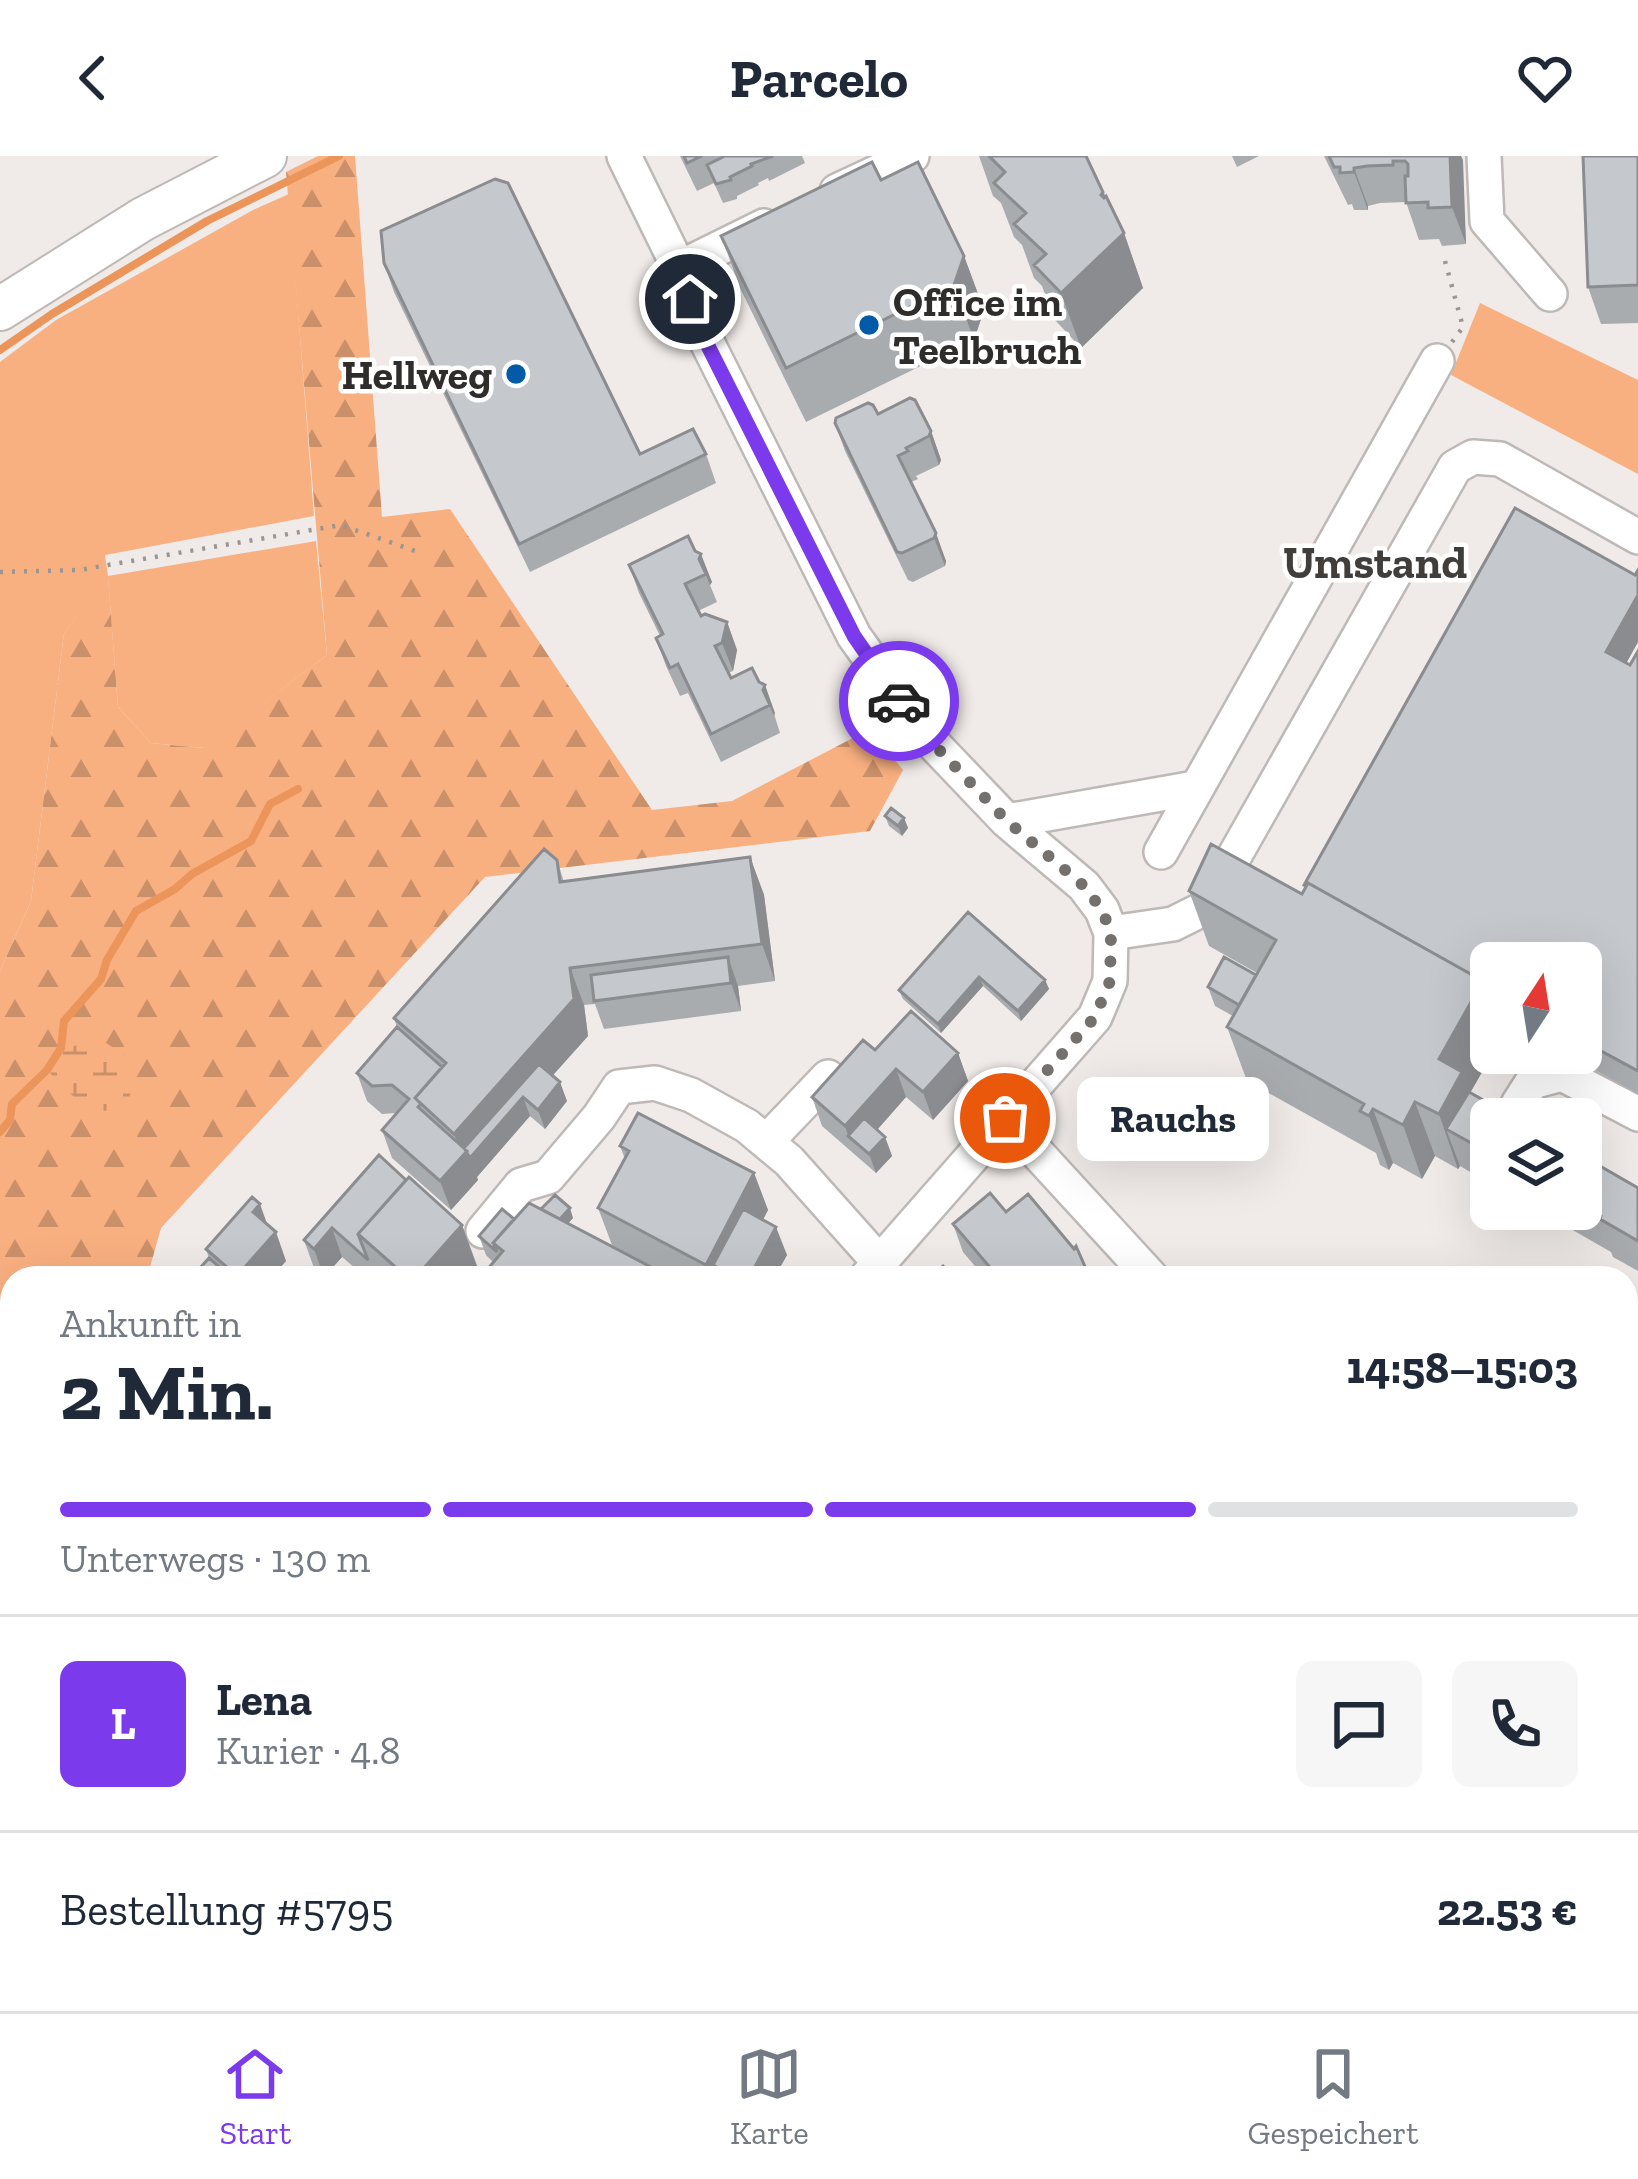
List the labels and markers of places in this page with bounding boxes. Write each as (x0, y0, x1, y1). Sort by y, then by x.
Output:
pin (639, 248, 741, 350)
place label: Office im Teelbruch (893, 276, 1081, 375)
marker: Office im Teelbruch (856, 312, 882, 338)
place label: Hellweg (342, 349, 492, 400)
marker: Hellweg (503, 361, 529, 387)
pin (954, 1067, 1056, 1169)
callout: Rauchs (1077, 1076, 1269, 1160)

